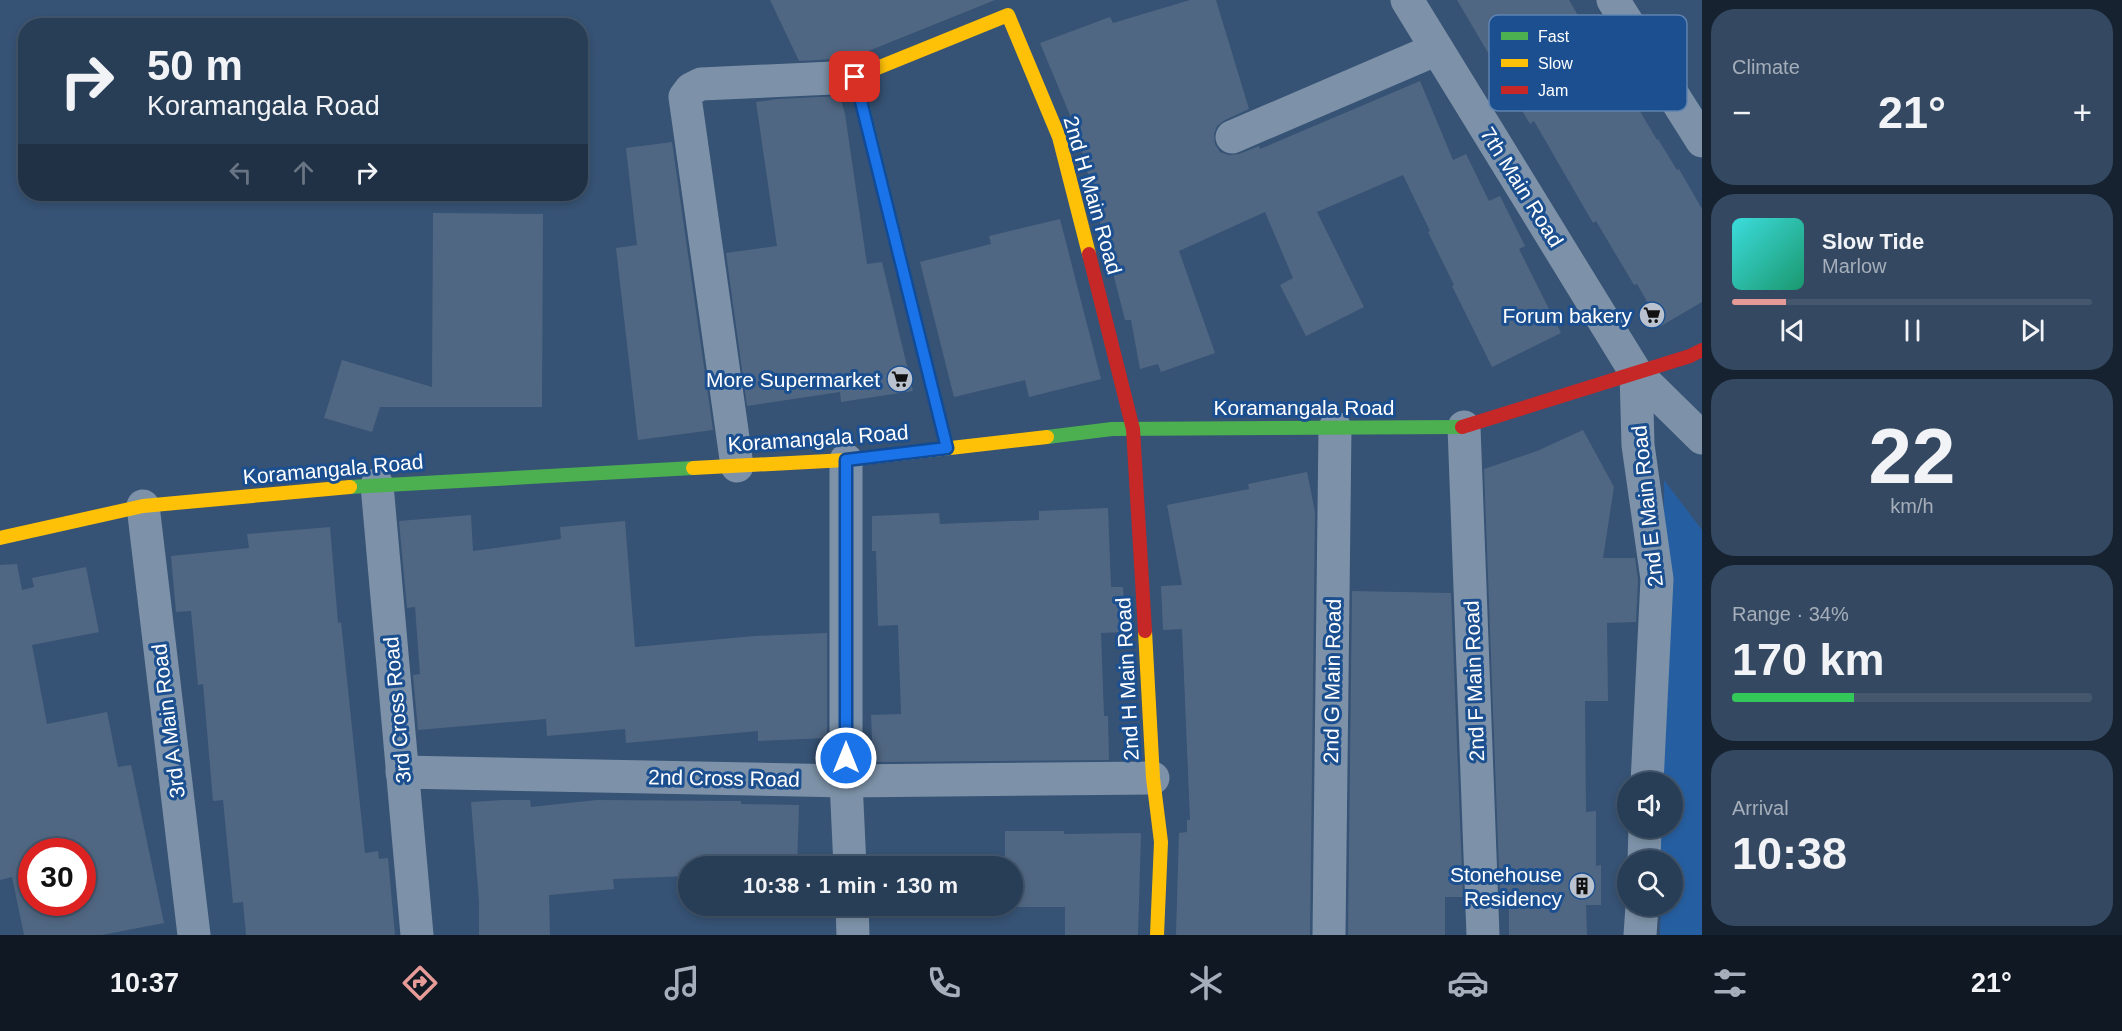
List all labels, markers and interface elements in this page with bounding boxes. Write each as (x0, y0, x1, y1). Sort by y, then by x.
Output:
legend (1489, 15, 1687, 111)
text: Fast (1538, 28, 1570, 45)
icon: right (48, 42, 126, 120)
text: 50 m (147, 42, 243, 89)
pin (829, 51, 880, 102)
text: Slow (1538, 55, 1573, 72)
text: Climate (1732, 56, 1800, 78)
icon: arrive (838, 60, 871, 93)
text: Jam (1538, 82, 1568, 99)
text: 21° (1878, 87, 1946, 138)
text: Koramangala Road (147, 91, 380, 121)
text: − (1732, 94, 1751, 131)
text: + (2073, 94, 2092, 131)
street label: 2nd H Main Road (1059, 113, 1127, 277)
street label: 7th Main Road (1476, 123, 1568, 251)
icon: left (224, 156, 257, 189)
icon: ahead (287, 156, 320, 189)
icon: right (350, 156, 383, 189)
text: Slow Tide (1822, 229, 1924, 254)
text: Marlow (1822, 255, 1886, 277)
supermarket icon: Forum bakery (1637, 300, 1667, 330)
place label: Forum bakery (1502, 304, 1632, 327)
icon: previous (1776, 314, 1809, 347)
icon: pause (1896, 314, 1929, 347)
icon: next (2016, 314, 2049, 347)
supermarket icon: More Supermarket (885, 364, 915, 394)
place label: More Supermarket (706, 368, 880, 391)
street label: Koramangala Road (1214, 396, 1394, 419)
text: 22 (1869, 412, 1955, 500)
street label: Koramangala Road (727, 420, 909, 456)
street label: 2nd E Main Road (1627, 424, 1667, 588)
street label: Koramangala Road (242, 450, 424, 488)
text: km/h (1890, 495, 1934, 517)
street label: 2nd H Main Road (1111, 597, 1143, 761)
street label: 2nd G Main Road (1319, 599, 1345, 763)
street label: 2nd F Main Road (1460, 600, 1488, 762)
text: Range · 34% (1732, 603, 1849, 625)
text: 170 km (1732, 634, 1885, 685)
street label: 3rd Cross Road (379, 636, 415, 784)
street label: 3rd A Main Road (147, 643, 189, 799)
position arrow (814, 726, 878, 790)
street label: 2nd Cross Road (648, 765, 800, 791)
map controls (1617, 772, 1683, 916)
button: sound (1617, 772, 1683, 838)
text: Arrival (1732, 797, 1789, 819)
text: 10:38 (1732, 828, 1847, 879)
speed limit sign: 30 (18, 838, 96, 916)
button: search (1617, 850, 1683, 916)
place label: Stonehouse Residency (1450, 863, 1562, 910)
building icon: Stonehouse Residency (1567, 871, 1597, 901)
text: 10:38 · 1 min · 130 m (743, 873, 958, 898)
icon: directions (399, 962, 441, 1004)
icon: music (661, 962, 703, 1004)
icon: phone (923, 962, 965, 1004)
icon: climate (1185, 962, 1227, 1004)
icon: car (1447, 962, 1489, 1004)
icon: filters (1709, 962, 1751, 1004)
text: 10:37 (110, 968, 179, 998)
text: 21° (1971, 968, 2012, 998)

